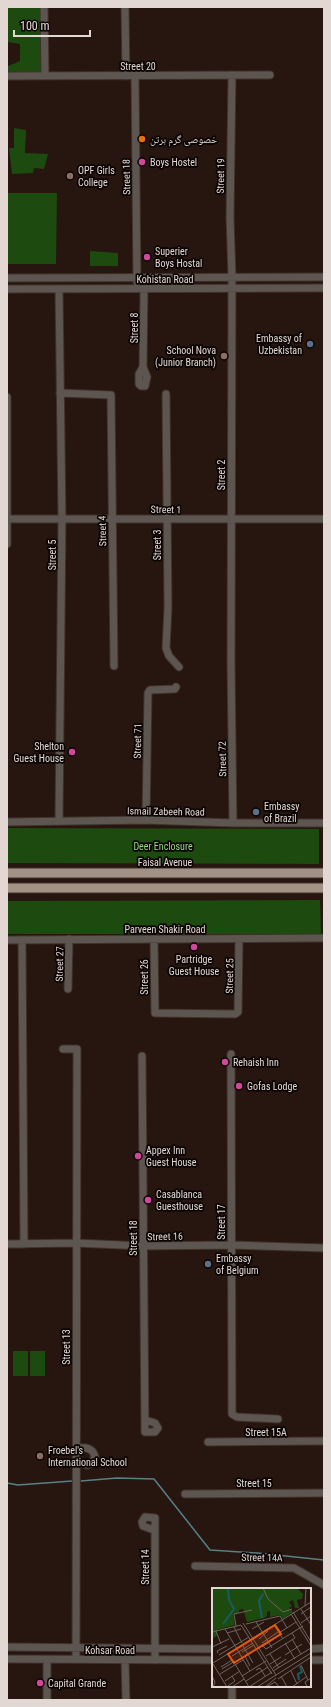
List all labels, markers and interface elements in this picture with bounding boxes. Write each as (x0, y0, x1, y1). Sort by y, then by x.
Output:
scale bar (14, 12, 90, 38)
text: 100 m (20, 19, 50, 33)
street label: Street 20 (120, 61, 156, 72)
marker: خصوصی گرم برتن (137, 134, 147, 144)
place label: خصوصی گرم برتن (150, 134, 218, 147)
marker: Boys Hostel (137, 157, 147, 167)
place label: Boys Hostel (150, 157, 197, 168)
street label: Street 19 (215, 158, 226, 194)
street label: Street 18 (121, 159, 132, 195)
place label: OPF Girls College (78, 165, 115, 188)
marker: OPF Girls College (65, 171, 75, 181)
place label: Superier Boys Hostal (155, 246, 202, 269)
marker: Superier Boys Hostal (142, 252, 152, 262)
street label: Kohistan Road (137, 274, 194, 285)
street label: Street 8 (129, 313, 140, 343)
place label: Embassy of Uzbekistan (256, 333, 303, 356)
marker: Embassy of Uzbekistan (305, 339, 315, 349)
place label: School Nova (Junior Branch) (155, 345, 216, 369)
marker: School Nova (Junior Branch) (219, 351, 229, 361)
street label: Street 2 (216, 460, 227, 490)
street label: Street 1 (151, 504, 181, 515)
street label: Street 4 (97, 516, 108, 546)
street label: Street 3 (152, 530, 163, 560)
street label: Street 5 (47, 540, 58, 570)
street label: Street 71 (132, 723, 143, 759)
place label: Shelton Guest House (13, 741, 64, 764)
street label: Street 72 (217, 741, 228, 777)
marker: Shelton Guest House (67, 747, 77, 757)
place label: Embassy of Brazil (264, 801, 300, 824)
street label: Ismail Zabeeh Road (127, 805, 205, 818)
marker: Embassy of Brazil (251, 807, 261, 817)
park label: Deer Enclosure (133, 841, 193, 852)
street label: Faisal Avenue (138, 857, 193, 868)
street label: Parveen Shakir Road (124, 924, 206, 935)
marker: Partridge Guest House (189, 942, 199, 952)
street label: Street 27 (54, 946, 65, 982)
place label: Partridge Guest House (169, 954, 220, 977)
street label: Street 25 (224, 958, 235, 994)
street label: Street 26 (139, 959, 150, 995)
marker: Rehaish Inn (220, 1057, 230, 1067)
place label: Rehaish Inn (233, 1057, 279, 1068)
marker: Gofas Lodge (234, 1081, 244, 1091)
place label: Gofas Lodge (247, 1081, 297, 1092)
place label: Appex Inn Guest House (146, 1145, 197, 1168)
marker: Appex Inn Guest House (133, 1151, 143, 1161)
place label: Casablanca Guesthouse (156, 1189, 203, 1212)
marker: Casablanca Guesthouse (143, 1195, 153, 1205)
street label: Street 17 (216, 1204, 227, 1240)
street label: Street 18 (128, 1220, 139, 1256)
street label: Street 16 (147, 1231, 183, 1242)
place label: Embassy of Belgium (216, 1253, 259, 1276)
marker: Embassy of Belgium (203, 1259, 213, 1269)
street label: Street 13 (61, 1329, 72, 1365)
street label: Street 15A (245, 1427, 287, 1438)
place label: Froebel's International School (48, 1445, 127, 1468)
marker: Froebel's International School (35, 1451, 45, 1461)
street label: Street 15 (236, 1478, 272, 1489)
street label: Street 14 (140, 1549, 151, 1585)
street label: Street 14A (241, 1552, 283, 1563)
inset map (212, 1588, 311, 1687)
street label: Kohsar Road (85, 1645, 135, 1656)
marker: Capital Grande (35, 1678, 45, 1688)
place label: Capital Grande (48, 1678, 106, 1689)

